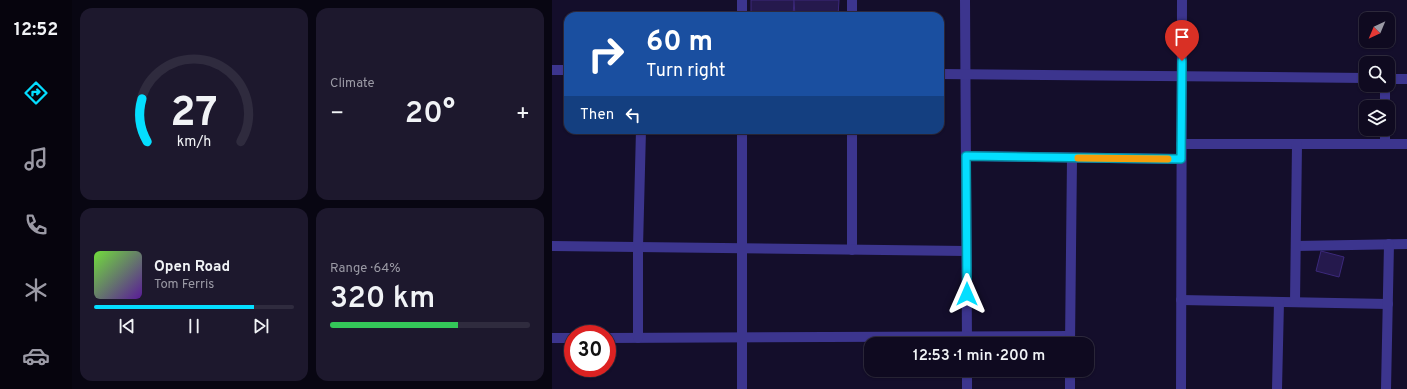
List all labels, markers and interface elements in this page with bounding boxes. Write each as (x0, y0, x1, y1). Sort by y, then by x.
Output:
north arrow (1359, 12, 1395, 48)
map controls (1359, 12, 1395, 136)
text: 12:52 (14, 19, 58, 42)
pin (1165, 20, 1199, 61)
text: 60 m (646, 25, 713, 61)
icon: arrive (1171, 26, 1193, 48)
icon: right (580, 28, 632, 80)
button: search (1359, 56, 1395, 92)
text: Turn right (646, 60, 726, 83)
text: Climate (330, 76, 375, 92)
icon: directions (22, 79, 50, 107)
text: 27 (170, 88, 218, 141)
text: 20° (405, 96, 455, 133)
button: layers (1359, 100, 1395, 136)
text: − (330, 101, 344, 128)
text: + (516, 101, 530, 128)
icon: left (622, 104, 644, 126)
text: Then (580, 106, 614, 125)
text: km/h (177, 132, 211, 150)
icon: music (22, 145, 50, 173)
icon: phone (22, 211, 50, 239)
text: Open Road (154, 258, 230, 277)
text: Range · 64% (330, 261, 401, 277)
position arrow (946, 273, 988, 315)
icon: climate (22, 276, 50, 304)
text: Tom Ferris (154, 277, 214, 293)
text: 320 km (330, 281, 435, 318)
icon: previous (116, 315, 138, 337)
icon: pause (183, 315, 205, 337)
icon: next (250, 315, 272, 337)
speed limit sign: 30 (564, 325, 616, 377)
icon: car (22, 342, 50, 370)
text: 12:53 · 1 min · 200 m (913, 347, 1045, 366)

